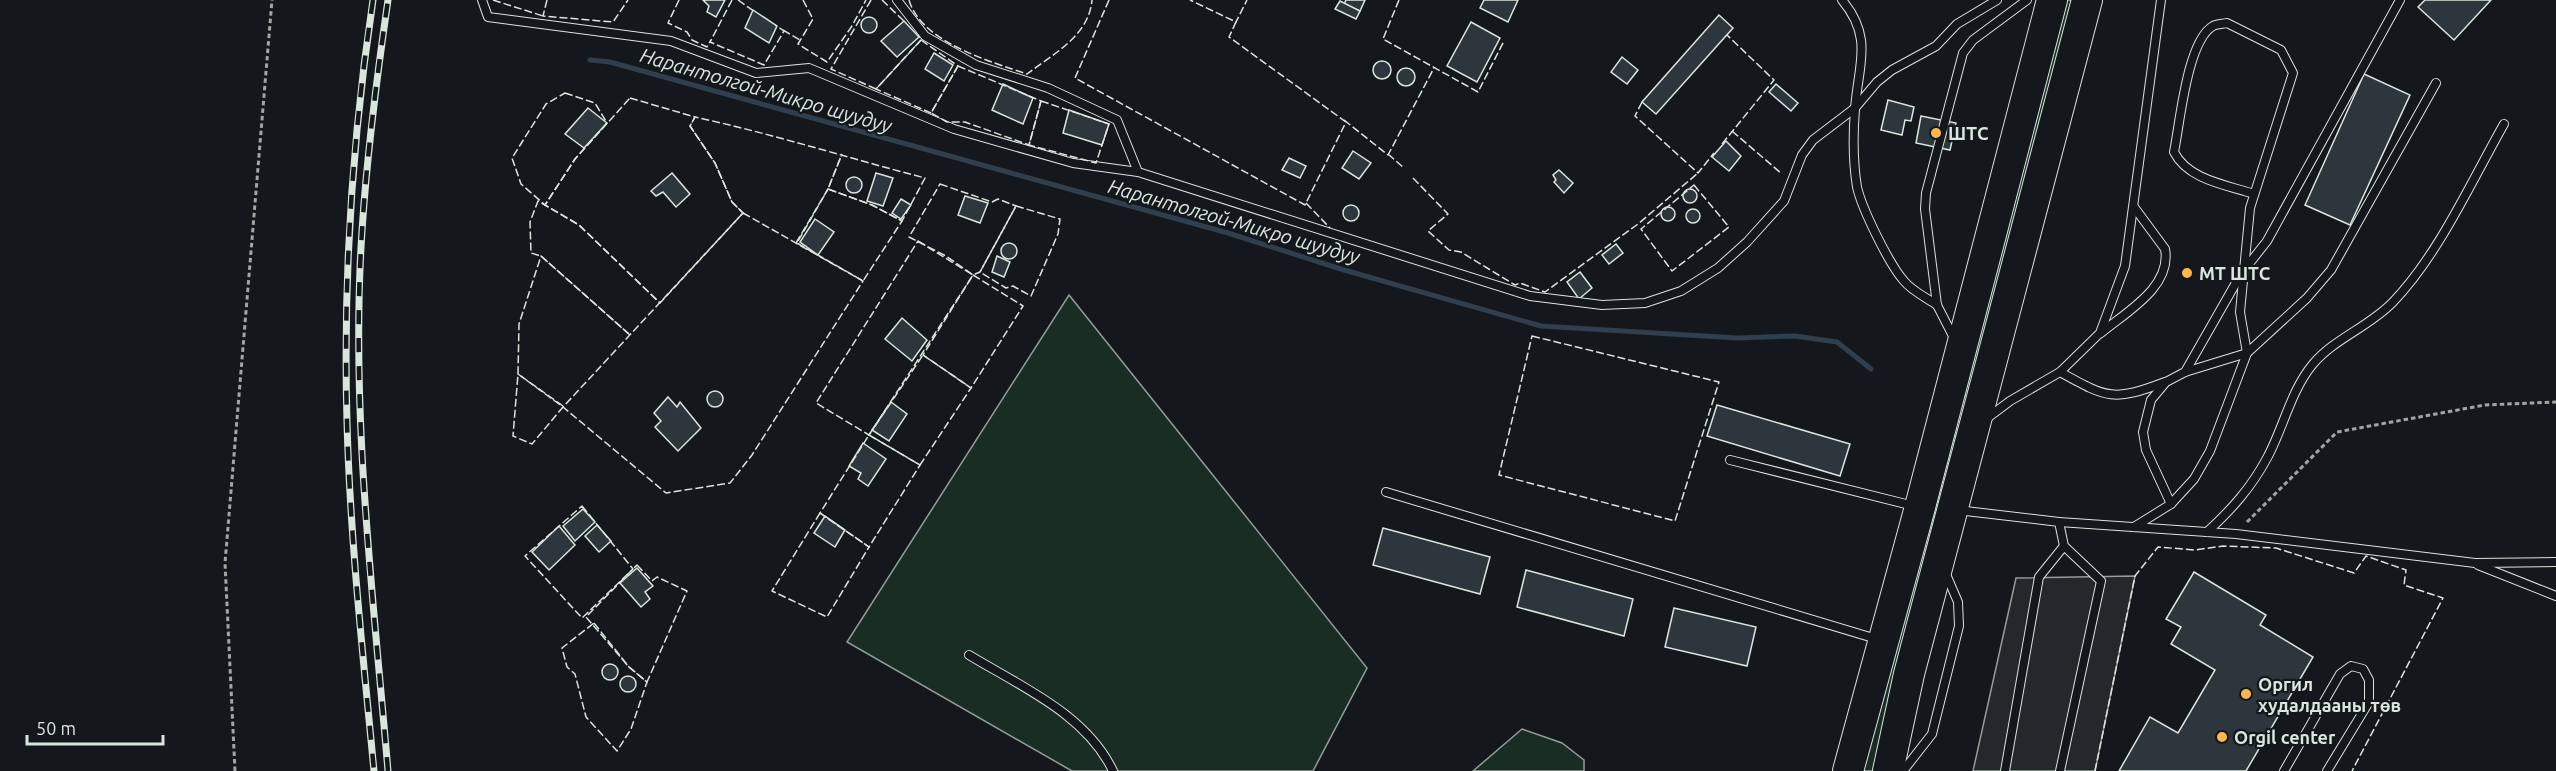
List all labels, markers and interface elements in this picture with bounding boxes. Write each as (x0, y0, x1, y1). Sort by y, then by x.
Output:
water label: Нарантолгой-Микро шуудуу (638, 43, 895, 137)
place label: ШТС (1948, 123, 1989, 143)
marker: ШТС (1929, 126, 1943, 140)
water label: Нарантолгой-Микро шуудуу (1106, 174, 1363, 268)
place label: МТ ШТС (2199, 263, 2271, 283)
marker: МТ ШТС (2180, 266, 2194, 280)
place label: Оргил худалдааны төв (2258, 674, 2401, 715)
marker: Оргил худалдааны төв (2239, 687, 2253, 701)
scale bar (27, 708, 164, 746)
text: 50 m (36, 718, 76, 738)
place label: Orgil center (2234, 727, 2336, 747)
marker: Orgil center (2215, 730, 2229, 744)

